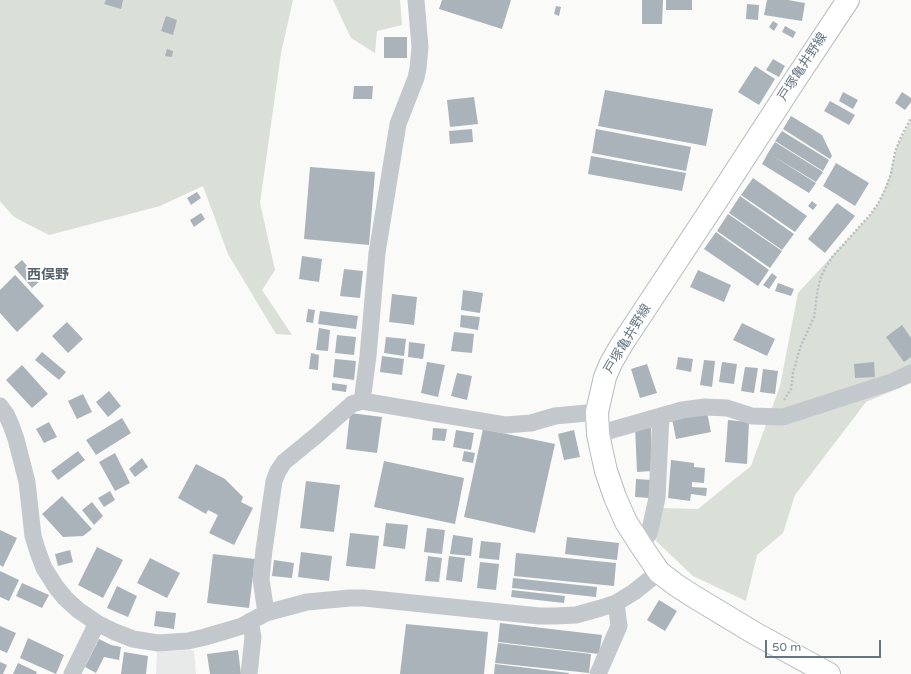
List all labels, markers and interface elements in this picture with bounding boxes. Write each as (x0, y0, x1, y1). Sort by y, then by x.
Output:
street label: 戸塚亀井野線 (775, 30, 831, 104)
district label: 西俣野 (27, 267, 69, 283)
street label: 戸塚亀井野線 (601, 302, 655, 376)
scale bar (767, 632, 883, 658)
text: 50 m (772, 640, 801, 654)

